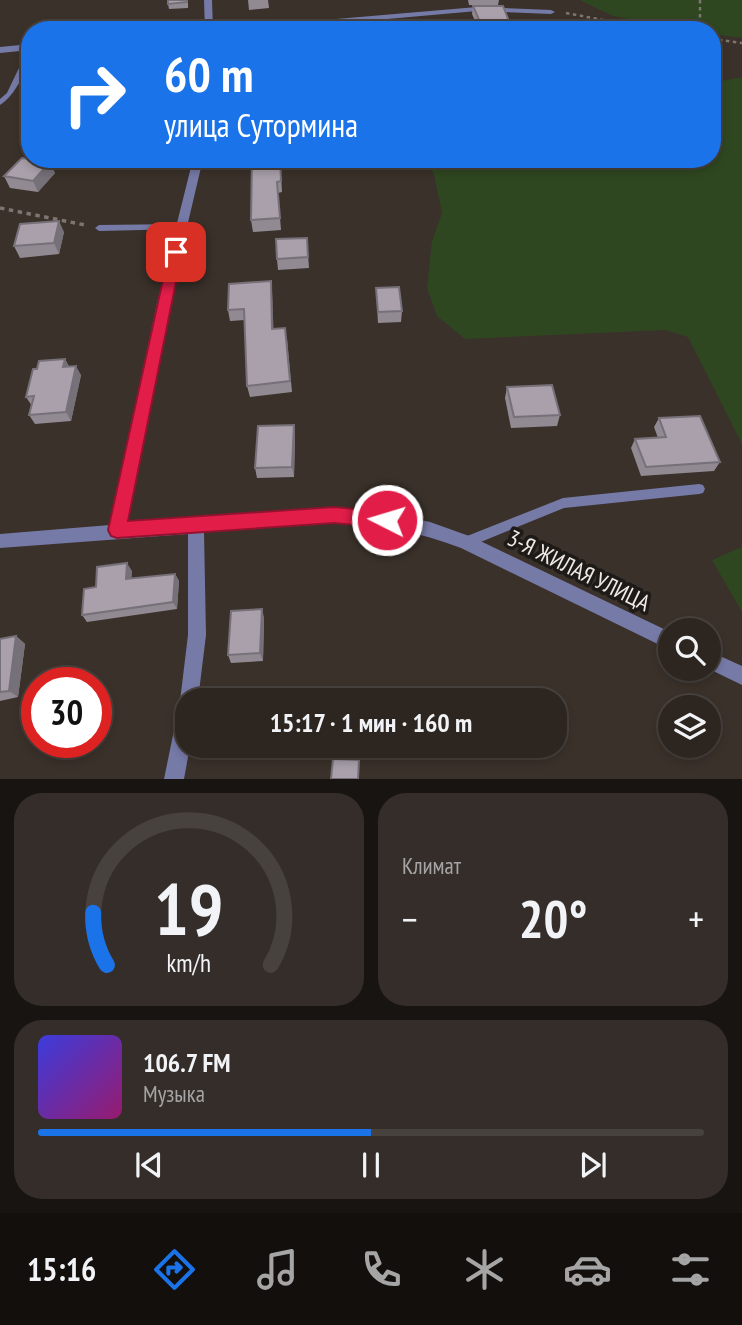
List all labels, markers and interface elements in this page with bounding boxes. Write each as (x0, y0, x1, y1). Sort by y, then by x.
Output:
text: 60 m (164, 42, 253, 106)
icon: right (49, 49, 140, 140)
text: улица Сутормина (164, 104, 358, 146)
pin (146, 222, 206, 282)
icon: arrive (157, 233, 195, 271)
position arrow (350, 483, 424, 557)
street label: 3-Я ЖИЛАЯ УЛИЦА (503, 523, 655, 617)
map controls (658, 618, 721, 758)
button: search (658, 618, 721, 681)
speed limit sign: 30 (21, 667, 112, 758)
button: layers (658, 695, 721, 758)
text: 15:17 · 1 мин · 160 m (270, 706, 472, 739)
text: Климат (402, 851, 461, 880)
text: 19 (154, 862, 224, 956)
text: 20° (519, 885, 587, 952)
text: − (402, 894, 418, 943)
text: + (688, 894, 704, 943)
text: km/h (167, 947, 211, 979)
text: 106.7 FM (143, 1046, 231, 1079)
text: Музыка (143, 1079, 205, 1108)
icon: previous (130, 1146, 168, 1184)
icon: pause (352, 1146, 390, 1184)
icon: next (574, 1146, 612, 1184)
icon: directions (150, 1245, 199, 1294)
icon: music (253, 1245, 302, 1294)
icon: phone (357, 1245, 406, 1294)
icon: climate (460, 1245, 509, 1294)
icon: car (563, 1245, 612, 1294)
icon: filters (666, 1245, 715, 1294)
text: 15:16 (27, 1248, 96, 1290)

